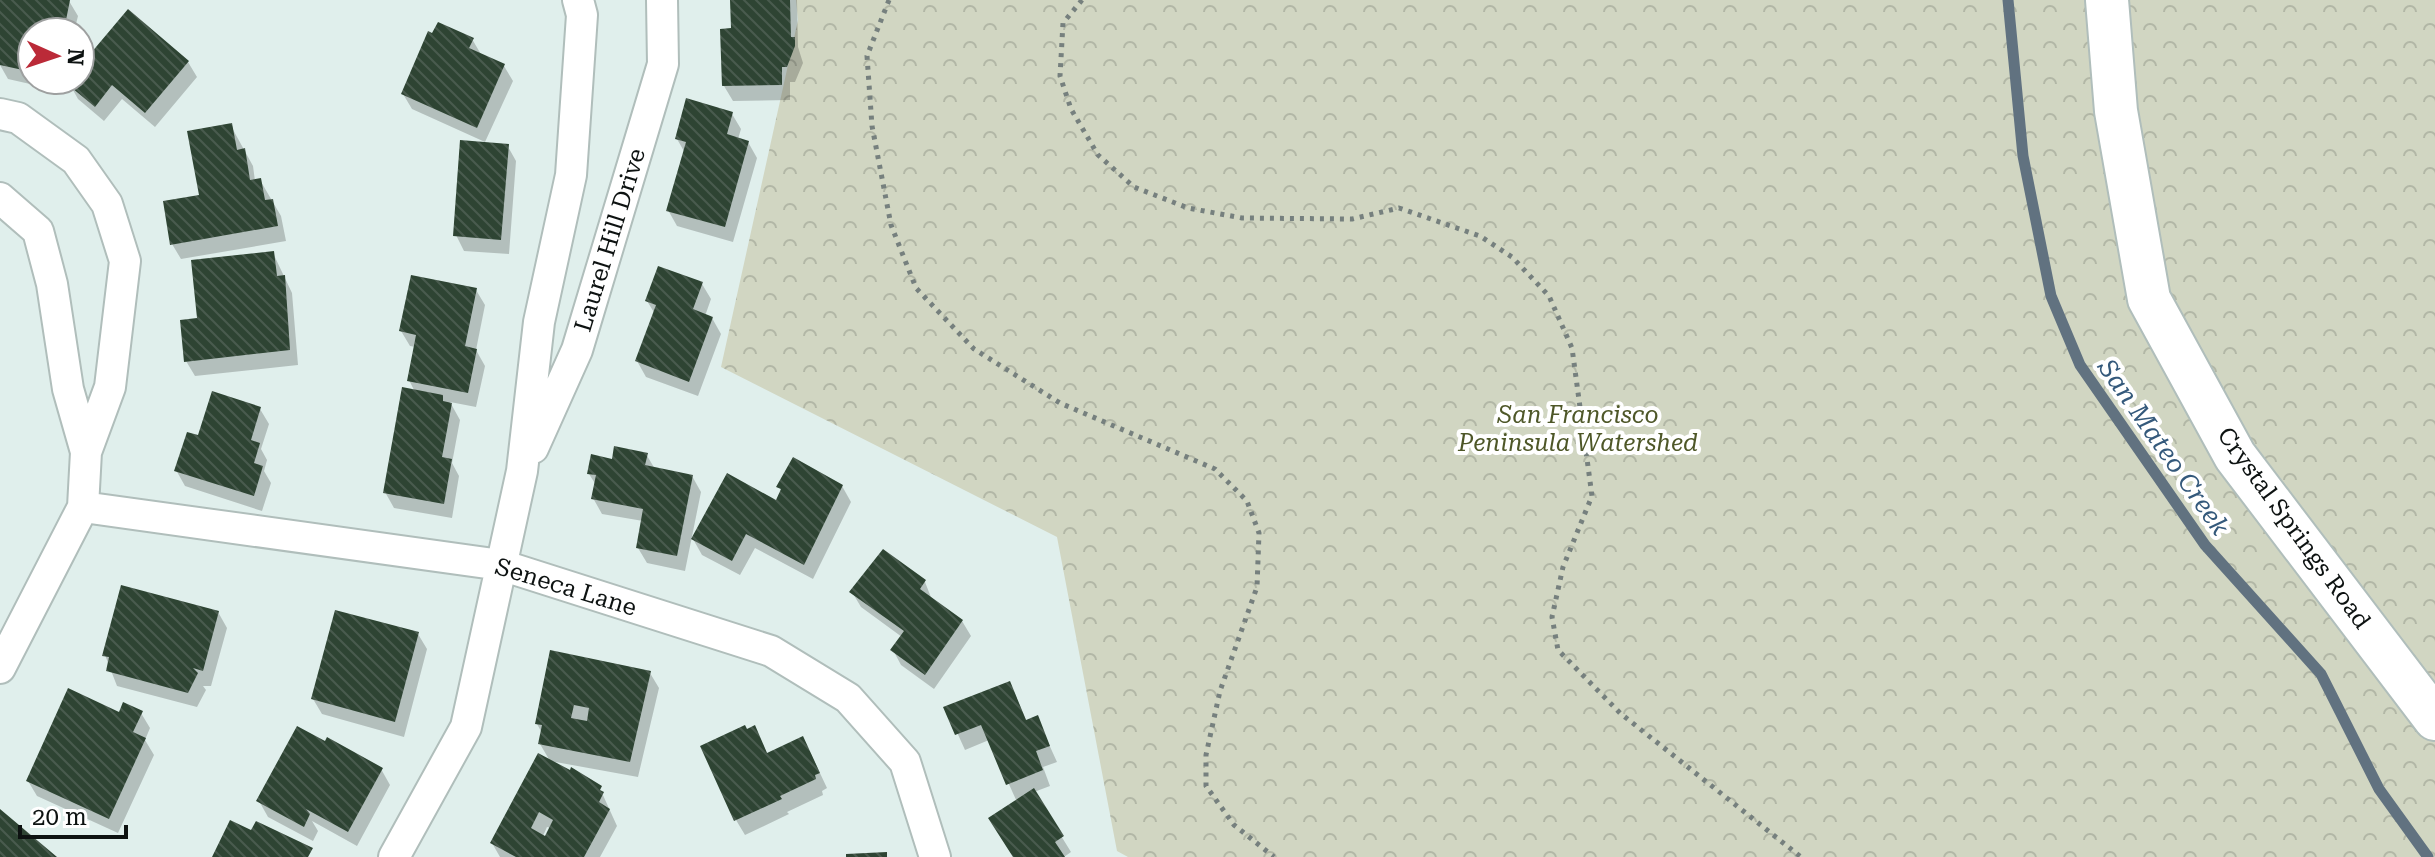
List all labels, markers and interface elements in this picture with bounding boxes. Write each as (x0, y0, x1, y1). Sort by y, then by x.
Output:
north arrow (16, 16, 96, 96)
text: N (63, 48, 88, 66)
street label: Laurel Hill Drive (569, 145, 651, 335)
water label: San Mateo Creek (2092, 353, 2236, 541)
park label: San Francisco Peninsula Watershed (1457, 401, 1698, 457)
street label: Crystal Springs Road (2212, 422, 2376, 634)
street label: Seneca Lane (492, 552, 640, 622)
scale bar (20, 789, 126, 839)
text: 20 m (32, 803, 87, 831)

